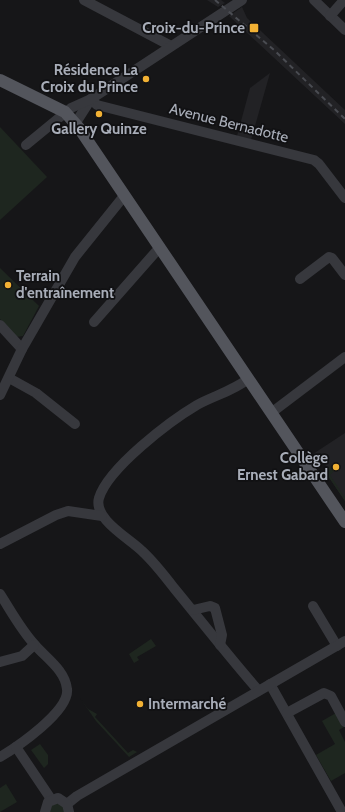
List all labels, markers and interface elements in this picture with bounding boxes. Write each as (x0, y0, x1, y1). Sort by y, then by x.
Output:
place label: Croix-du-Prince (142, 19, 245, 37)
marker: Croix-du-Prince (248, 22, 260, 34)
place label: Résidence La Croix du Prince (41, 61, 139, 96)
marker: Résidence La Croix du Prince (141, 74, 151, 84)
street label: Avenue Bernadotte (168, 99, 291, 147)
marker: Gallery Quinze (94, 109, 104, 119)
place label: Gallery Quinze (51, 120, 147, 138)
place label: Terrain d'entraînement (16, 267, 114, 302)
marker: Terrain d'entraînement (3, 280, 13, 290)
place label: Collège Ernest Gabard (237, 449, 328, 484)
marker: Collège Ernest Gabard (331, 462, 341, 472)
place label: Intermarché (148, 695, 227, 713)
marker: Intermarché (135, 699, 145, 709)

